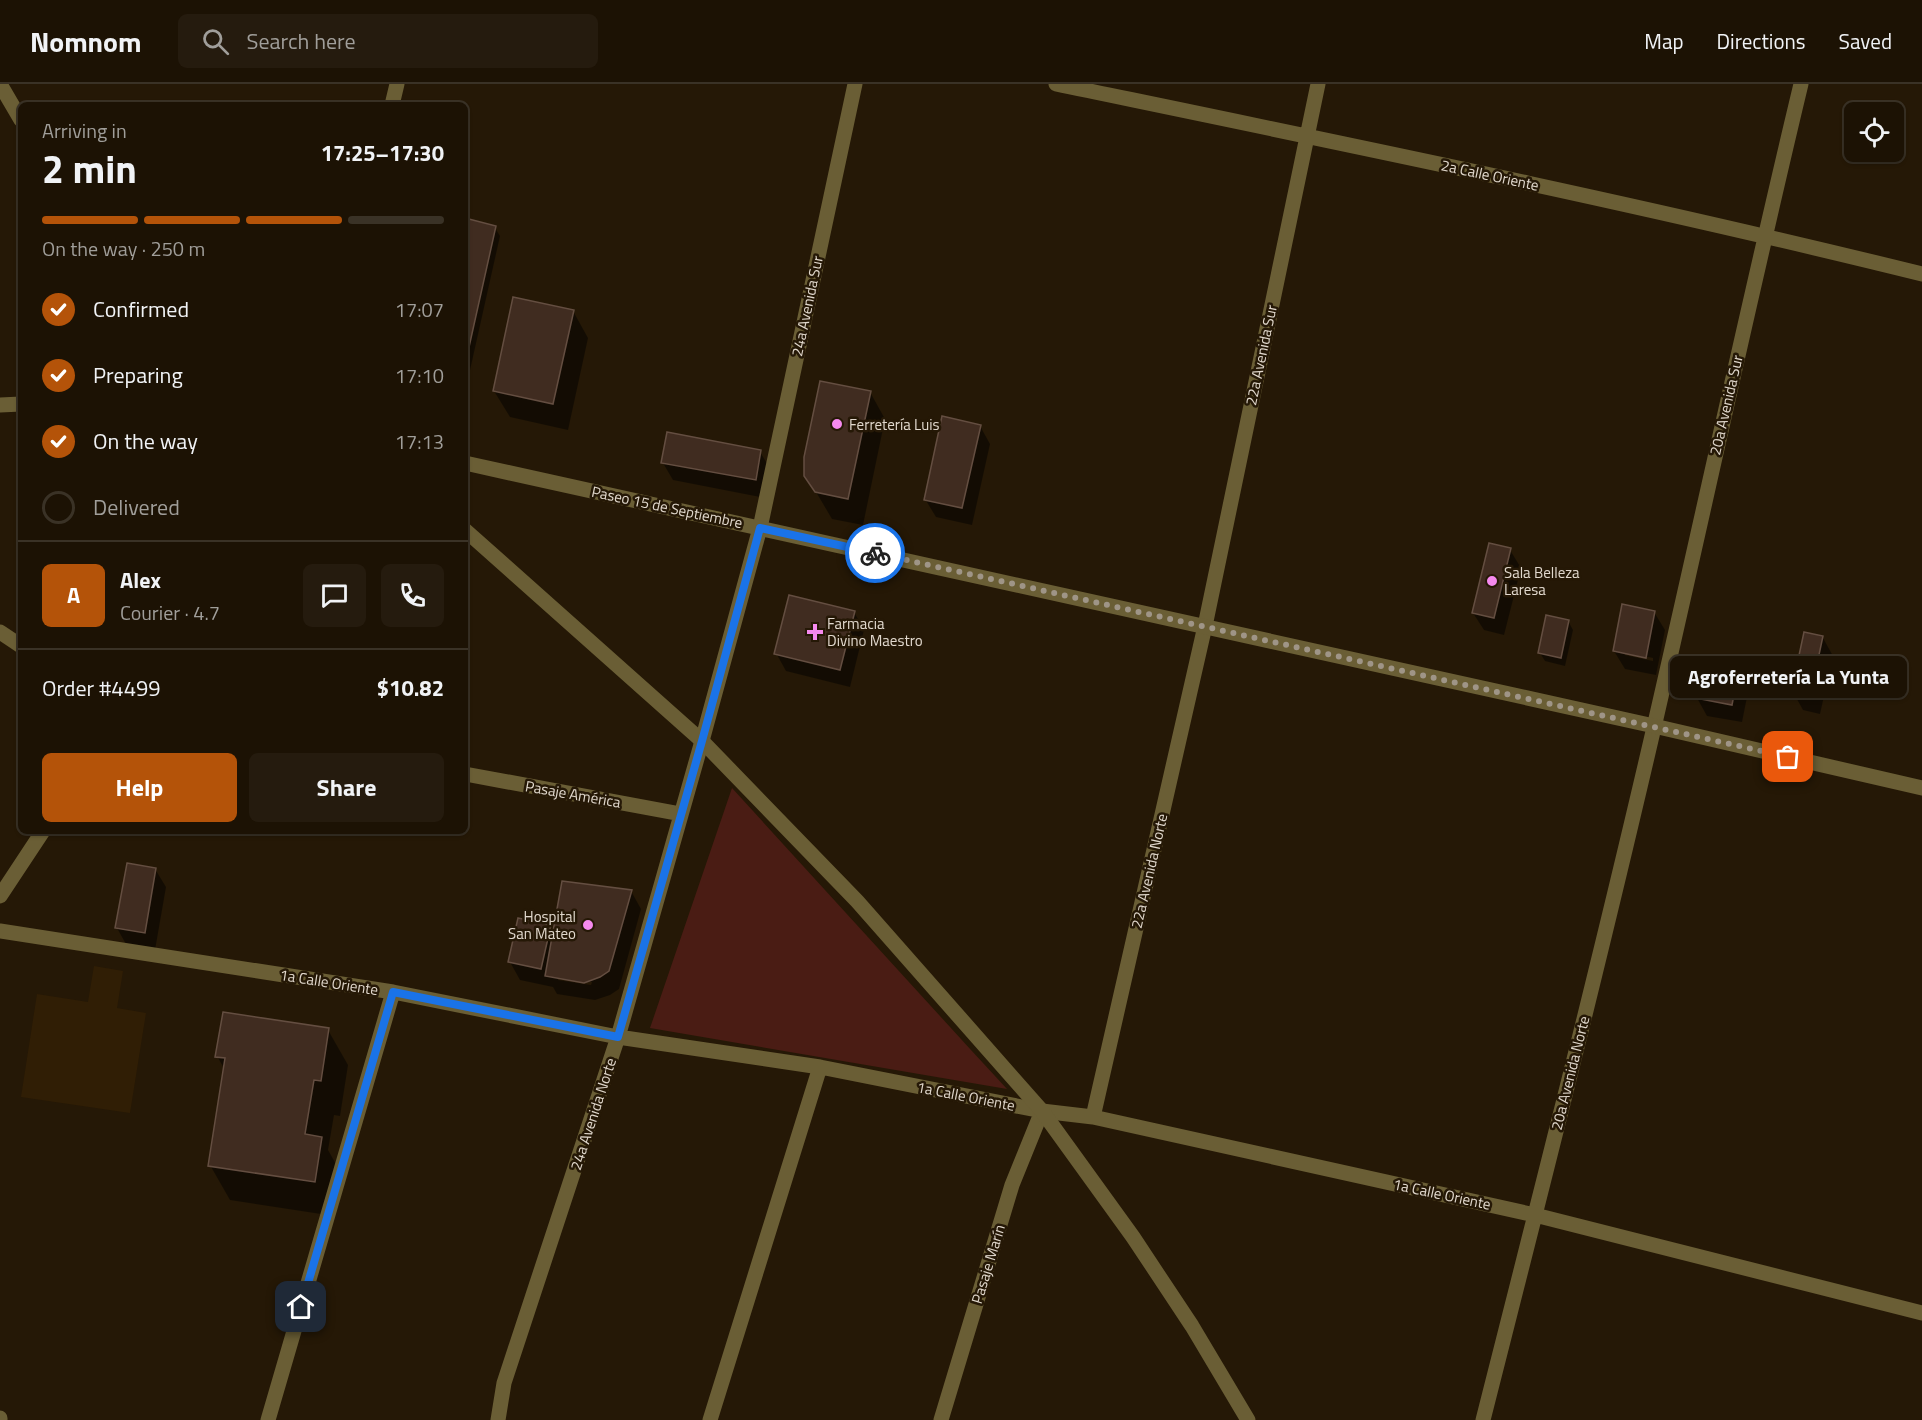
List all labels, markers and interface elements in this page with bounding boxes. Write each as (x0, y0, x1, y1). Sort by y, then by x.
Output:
search box (178, 14, 598, 68)
text: Nomnom (30, 20, 142, 63)
text: Search here (247, 24, 356, 58)
icon: search (199, 25, 232, 58)
text: Map (1644, 25, 1684, 57)
text: Directions (1717, 25, 1806, 57)
text: Saved (1839, 25, 1892, 57)
map controls (1844, 102, 1904, 162)
button: locate (1844, 102, 1904, 162)
text: Arriving in (42, 115, 127, 146)
text: 17:25–17:30 (321, 136, 444, 170)
text: 2 min (42, 139, 137, 198)
street label: 2a Calle Oriente (1439, 153, 1541, 197)
text: On the way · 250 m (42, 233, 205, 264)
street label: 24a Avenida Sur (785, 254, 829, 358)
text: Confirmed (93, 292, 189, 326)
icon: check (42, 293, 75, 326)
text: 17:07 (395, 294, 444, 325)
street label: 22a Avenida Sur (1239, 303, 1283, 407)
street label: 20a Avenida Sur (1703, 353, 1749, 457)
text: Preparing (93, 358, 183, 392)
icon: check (42, 359, 75, 392)
text: 17:10 (395, 360, 444, 391)
place label: Ferretería Luis (849, 413, 939, 436)
marker: Ferretería Luis (830, 417, 844, 431)
text: On the way (93, 424, 198, 458)
icon: check (42, 425, 75, 458)
text: 17:13 (395, 426, 444, 457)
street label: Paseo 15 de Septiembre (589, 480, 745, 534)
text: Delivered (93, 490, 180, 524)
courier (845, 523, 905, 583)
icon: bike (859, 537, 892, 570)
place label: Sala Belleza Laresa (1504, 561, 1580, 601)
text: Alex (120, 563, 161, 597)
button: chat (303, 564, 366, 627)
button: phone (381, 564, 444, 627)
marker: Sala Belleza Laresa (1485, 574, 1499, 588)
text: A (67, 578, 80, 612)
text: Courier · 4.7 (120, 597, 220, 628)
place label: Farmacia Divino Maestro (827, 612, 923, 652)
marker: Farmacia Divino Maestro (808, 625, 822, 639)
callout: Agroferretería La Yunta (1670, 655, 1906, 697)
text: Agroferretería La Yunta (1688, 661, 1889, 692)
text: Order #4499 (42, 671, 161, 705)
text: $10.82 (377, 671, 444, 705)
pin (1762, 731, 1813, 782)
icon: bag (1771, 740, 1804, 773)
button: Help (42, 753, 237, 822)
button: Share (249, 753, 444, 822)
street label: Pasaje América (523, 774, 623, 814)
street label: 22a Avenida Norte (1125, 811, 1173, 931)
place label: Hospital San Mateo (508, 905, 576, 945)
marker: Hospital San Mateo (581, 918, 595, 932)
street label: 1a Calle Oriente (278, 963, 380, 1001)
street label: 20a Avenida Norte (1545, 1013, 1595, 1133)
street label: 24a Avenida Norte (564, 1055, 622, 1173)
street label: 1a Calle Oriente (915, 1075, 1017, 1117)
street label: 1a Calle Oriente (1391, 1172, 1493, 1216)
street label: Pasaje Marín (965, 1222, 1011, 1306)
pin (275, 1281, 326, 1332)
icon: home (284, 1290, 317, 1323)

